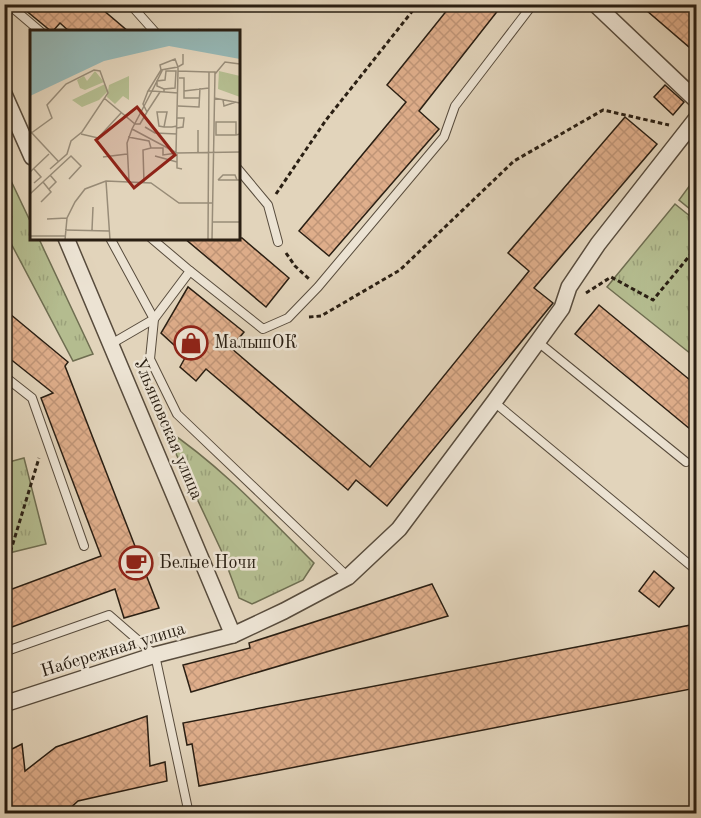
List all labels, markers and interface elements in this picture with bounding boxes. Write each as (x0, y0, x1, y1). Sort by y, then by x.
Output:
inset map (30, 30, 240, 240)
shop icon: МалышОК (173, 325, 209, 361)
place label: МалышОК (214, 334, 297, 352)
street label: Ульяновская улица (130, 356, 206, 502)
cafe icon: Белые Ночи (118, 545, 154, 581)
place label: Белые Ночи (159, 554, 256, 572)
street label: Набережная улица (39, 619, 187, 681)

